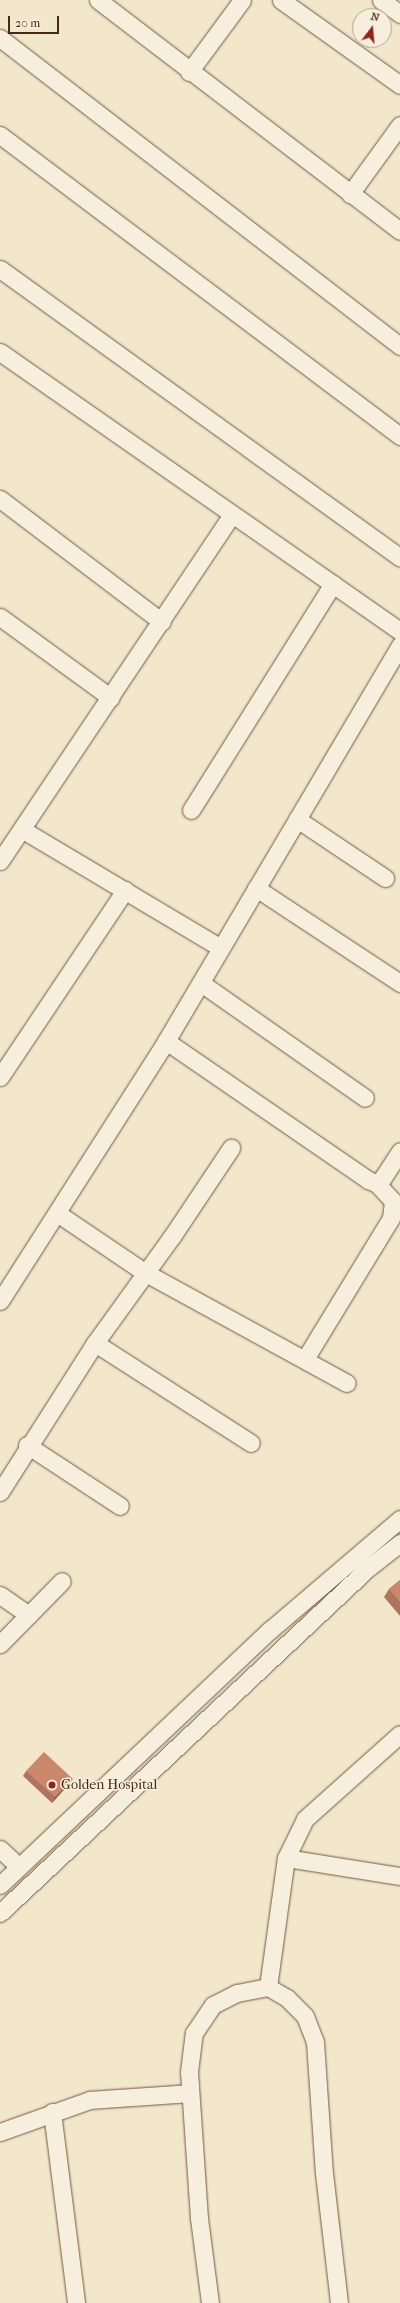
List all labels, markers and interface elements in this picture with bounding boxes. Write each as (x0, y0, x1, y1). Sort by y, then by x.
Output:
scale bar (10, 8, 61, 34)
north arrow (352, 8, 392, 48)
text: N (369, 10, 381, 24)
text: 20 m (15, 16, 40, 30)
place label: Golden Hospital (61, 1777, 157, 1793)
marker: Golden Hospital (46, 1779, 58, 1791)

